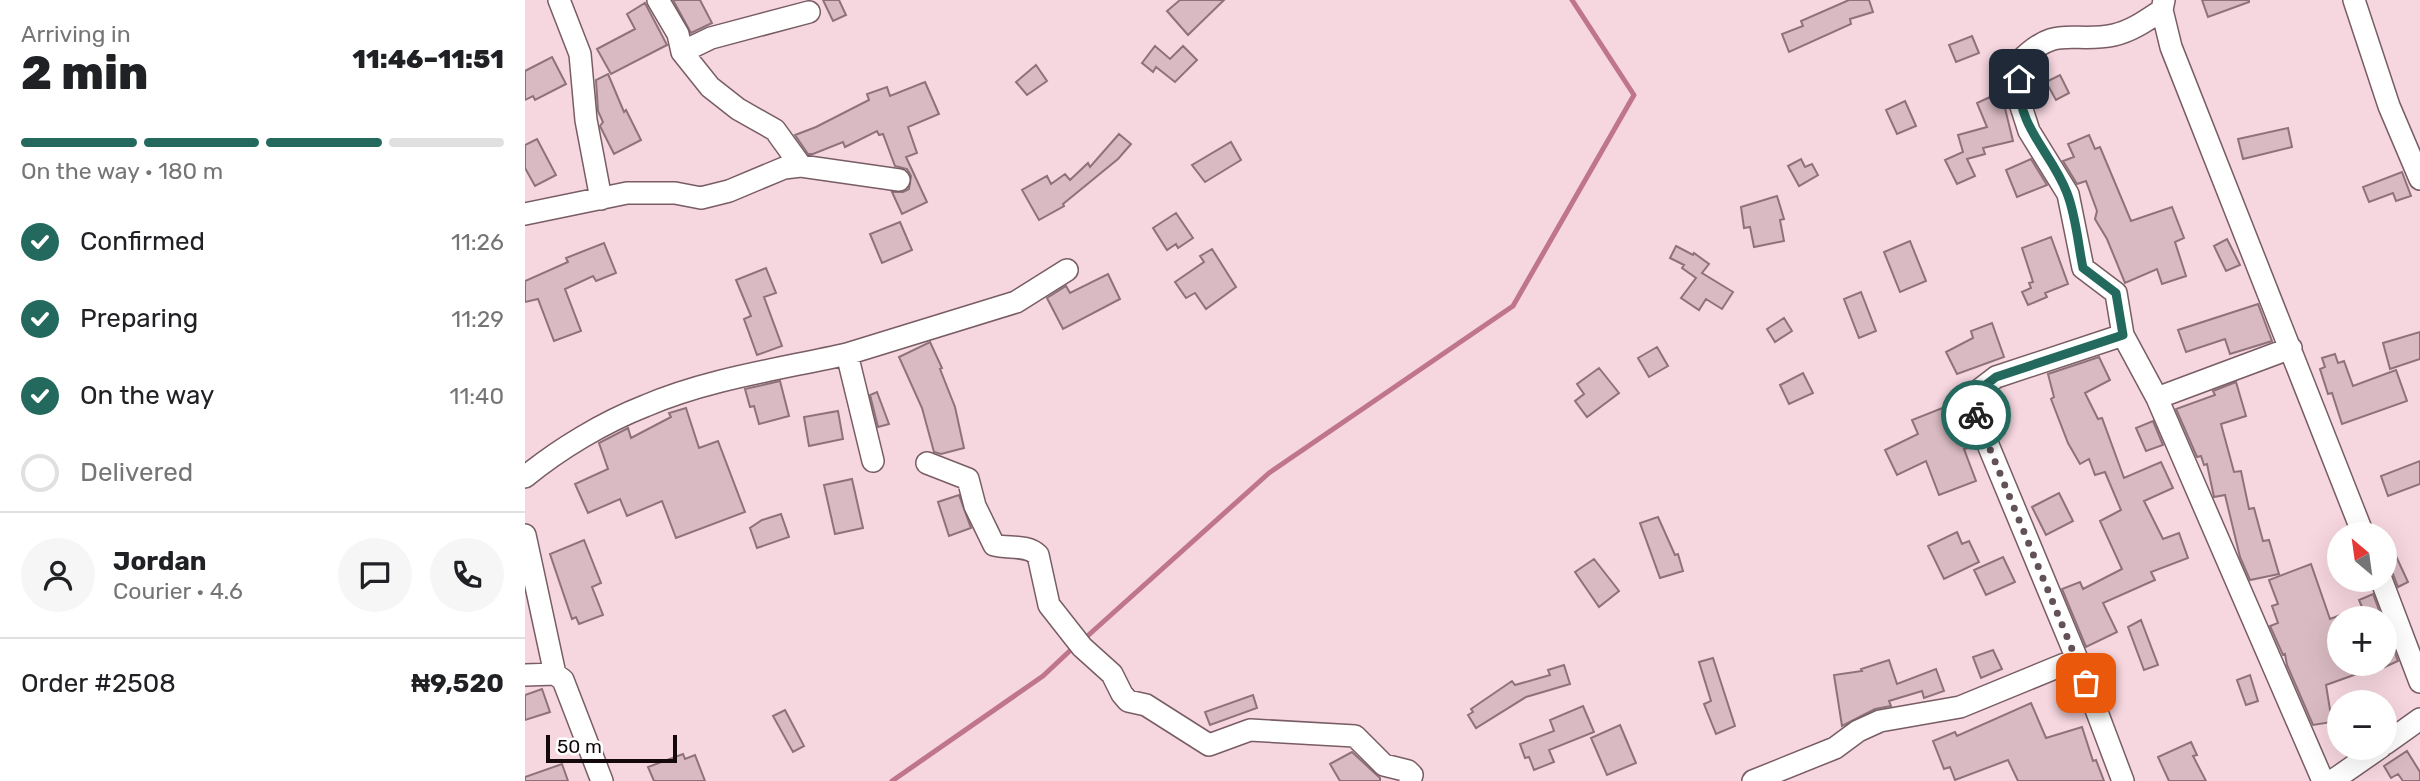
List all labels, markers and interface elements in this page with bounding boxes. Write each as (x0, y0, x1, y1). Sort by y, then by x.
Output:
text: Arriving in (21, 20, 131, 48)
text: 11:46–11:51 (352, 44, 504, 75)
text: 2 min (21, 46, 148, 101)
pin (1989, 49, 2049, 109)
icon: home (2000, 60, 2038, 98)
text: On the way · 180 m (21, 157, 223, 185)
icon: check (21, 223, 59, 261)
text: Confirmed (80, 226, 205, 257)
text: 11:26 (451, 228, 504, 256)
icon: check (21, 300, 59, 338)
text: Preparing (80, 303, 198, 334)
text: 11:29 (451, 305, 504, 333)
icon: check (21, 377, 59, 415)
text: On the way (80, 380, 214, 411)
courier (1941, 380, 2011, 450)
text: 11:40 (450, 382, 504, 410)
icon: bike (1957, 396, 1995, 434)
text: Delivered (80, 457, 193, 488)
north arrow (2327, 522, 2397, 592)
map controls (2327, 522, 2397, 760)
button: person (21, 538, 95, 612)
button: chat (338, 538, 412, 612)
button: phone (430, 538, 504, 612)
text: Jordan (113, 546, 206, 577)
text: Courier · 4.6 (113, 577, 243, 605)
button: + (2327, 606, 2397, 676)
pin (2056, 653, 2116, 713)
icon: bag (2067, 664, 2105, 702)
text: Order #2508 (21, 668, 176, 699)
text: ₦9,520 (411, 668, 504, 699)
button: − (2327, 690, 2397, 760)
scale bar (546, 732, 677, 764)
text: 50 m (557, 735, 602, 758)

